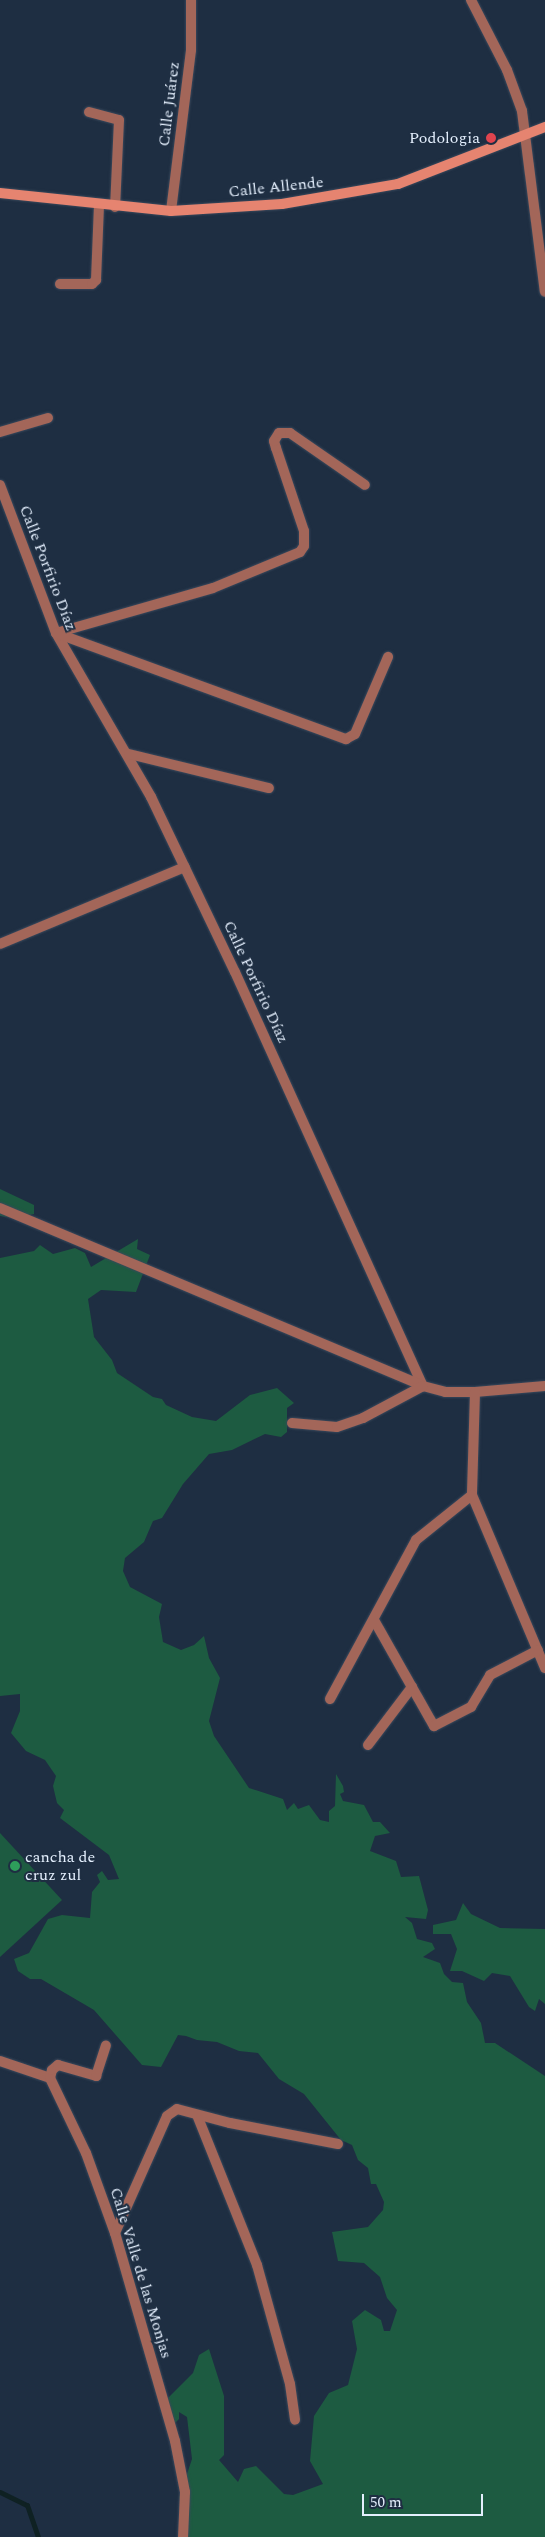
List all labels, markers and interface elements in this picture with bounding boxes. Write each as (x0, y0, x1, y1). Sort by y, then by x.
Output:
street label: Calle Juárez (154, 61, 184, 147)
place label: Podologia (409, 128, 480, 148)
marker: Podologia (484, 131, 498, 145)
street label: Calle Allende (228, 172, 324, 202)
street label: Calle Porfirio Díaz (15, 503, 81, 633)
street label: Calle Porfirio Díaz (219, 918, 293, 1046)
place label: cancha de cruz zul (25, 1847, 95, 1885)
marker: cancha de cruz zul (9, 1860, 21, 1872)
street label: Calle Valle de las Monjas (106, 2185, 176, 2361)
scale bar (365, 2484, 486, 2516)
text: 50 m (370, 2491, 402, 2514)

